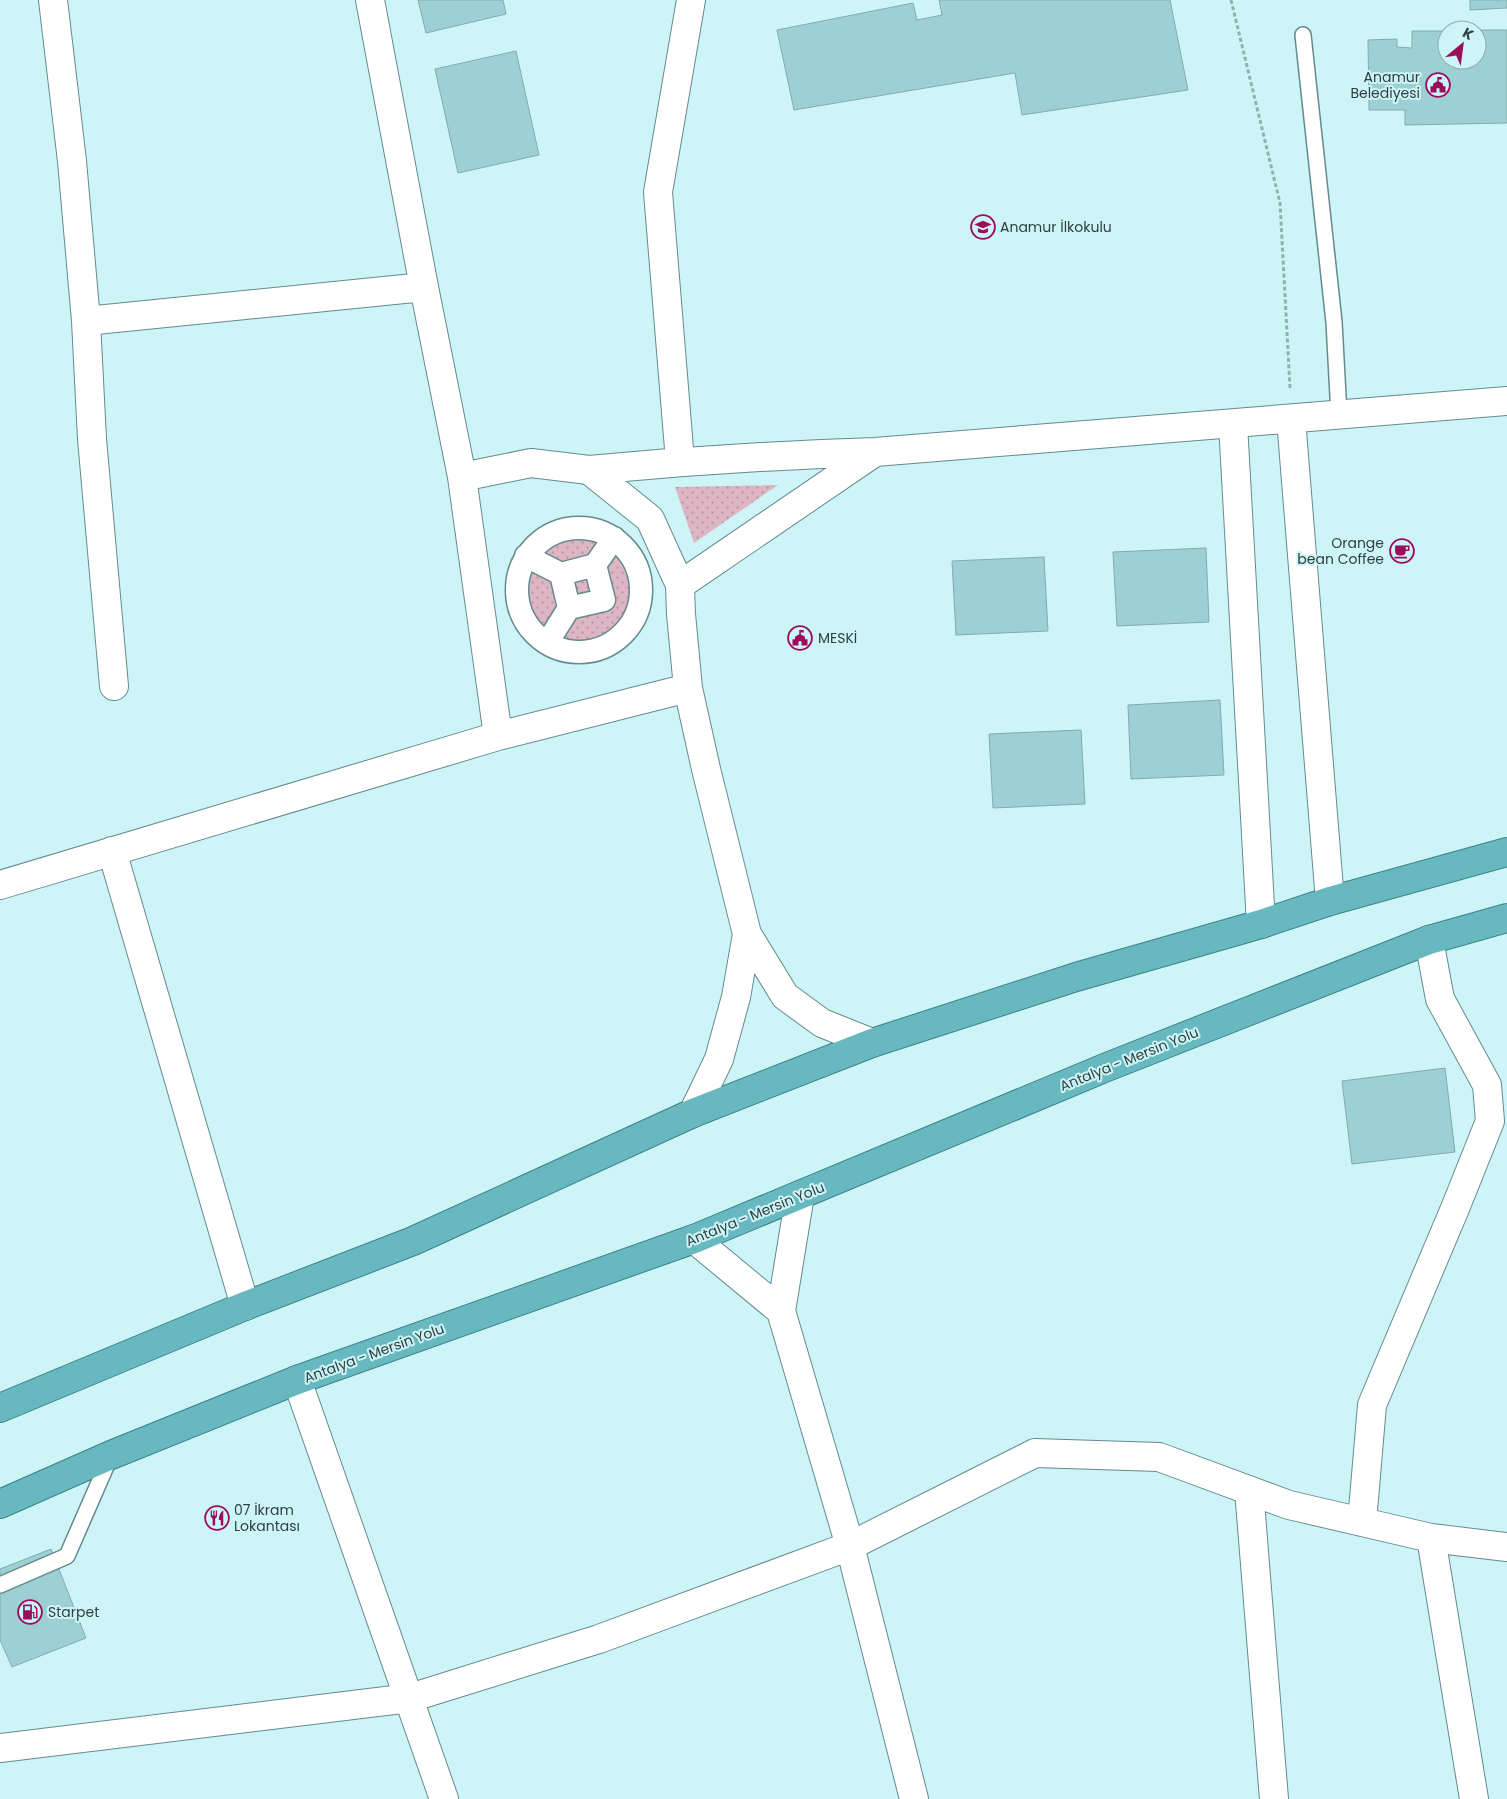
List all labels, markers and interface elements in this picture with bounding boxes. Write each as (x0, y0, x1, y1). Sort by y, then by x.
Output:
north arrow (1437, 20, 1487, 70)
text: K (1459, 23, 1478, 45)
place label: Anamur Belediyesi (1350, 67, 1420, 103)
public building icon: Anamur Belediyesi (1425, 72, 1451, 98)
school or university icon: Anamur İlkokulu (970, 214, 996, 240)
place label: Anamur İlkokulu (1000, 217, 1112, 237)
place label: Orange bean Coffee (1297, 533, 1384, 569)
cafe icon: Orange bean Coffee (1389, 538, 1415, 564)
public building icon: MESKİ (787, 625, 813, 651)
place label: MESKİ (818, 628, 857, 648)
street label: Antalya - Mersin Yolu (1057, 1022, 1201, 1096)
street label: Antalya - Mersin Yolu (683, 1177, 827, 1251)
street label: Antalya - Mersin Yolu (301, 1318, 447, 1388)
place label: 07 İkram Lokantası (234, 1500, 300, 1536)
restaurant icon: 07 İkram Lokantası (204, 1505, 230, 1531)
fuel station icon: Starpet (17, 1599, 43, 1625)
place label: Starpet (48, 1602, 99, 1622)

